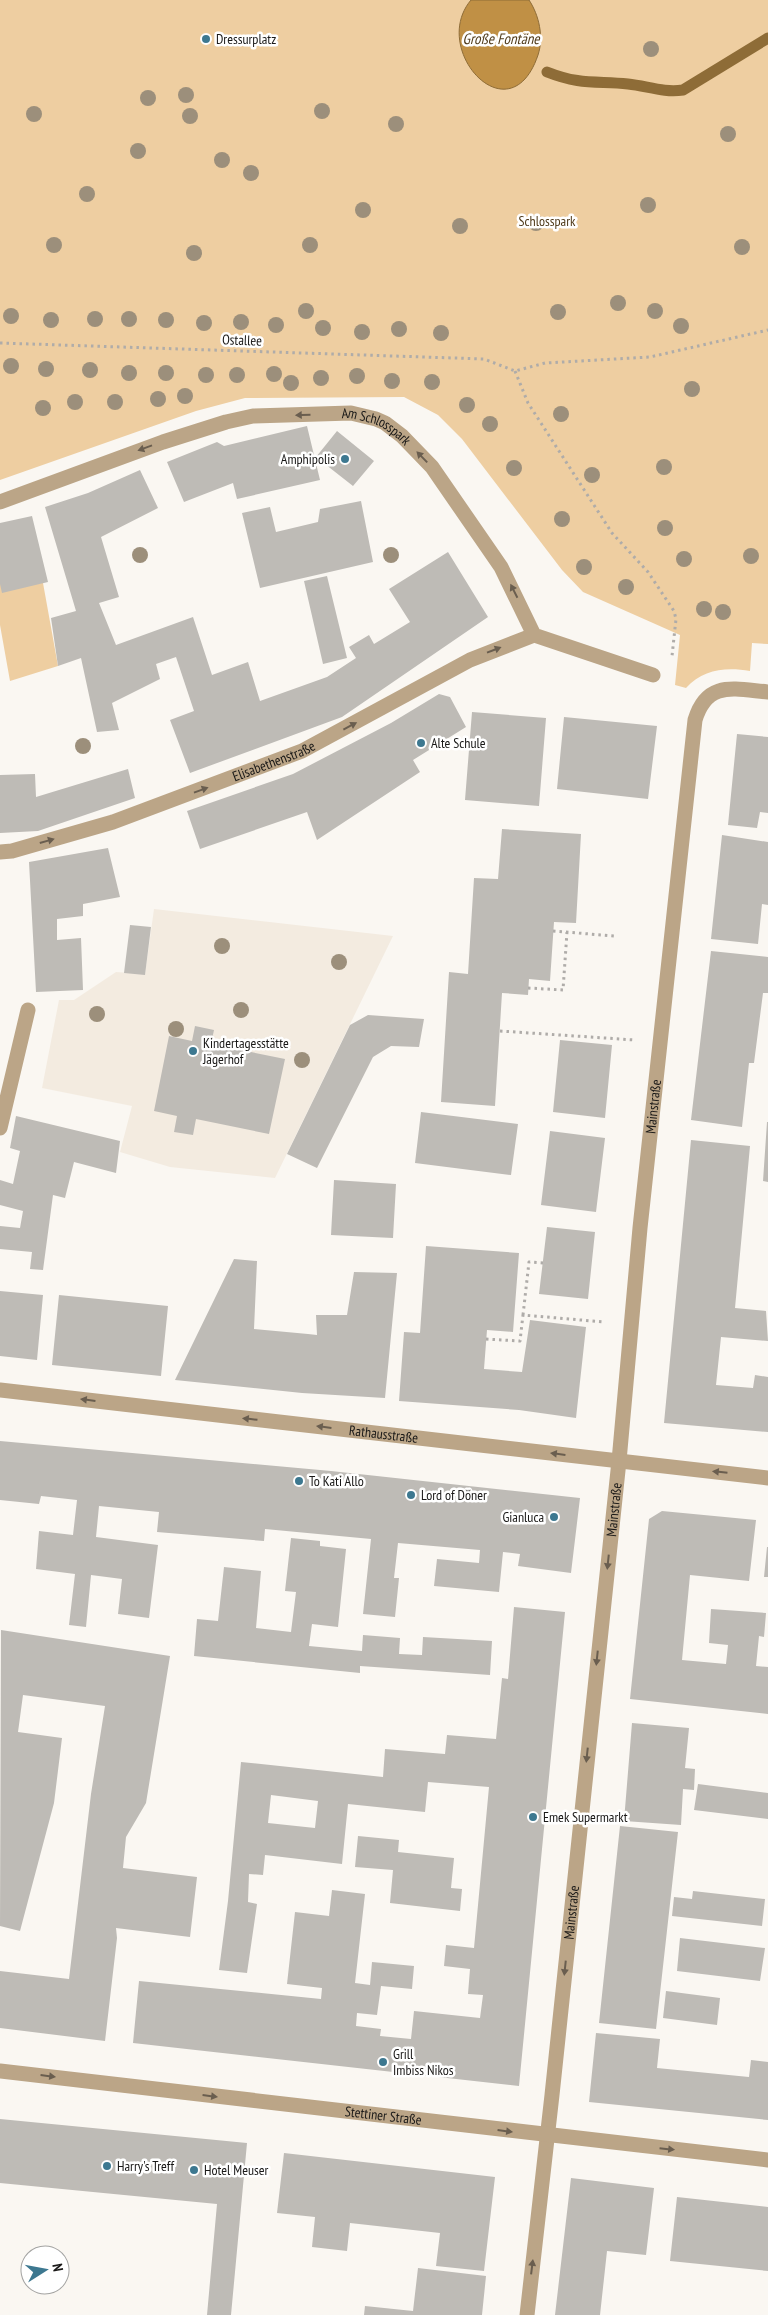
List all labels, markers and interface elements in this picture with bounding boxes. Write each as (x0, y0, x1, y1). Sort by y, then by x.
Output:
water label: Große Fontäne (463, 29, 540, 48)
place label: Dressurplatz (216, 30, 276, 48)
marker: Dressurplatz (200, 33, 212, 45)
park label: Schlosspark (519, 212, 576, 230)
street label: Ostallee (222, 330, 262, 350)
street label: Am Schlosspark (341, 404, 415, 449)
one-way arrow (294, 411, 310, 419)
one-way arrow (137, 444, 152, 452)
place label: Amphipolis (281, 450, 335, 468)
one-way arrow (416, 451, 428, 463)
marker: Amphipolis (339, 453, 351, 465)
one-way arrow (510, 584, 518, 598)
one-way arrow (487, 646, 502, 654)
one-way arrow (344, 721, 357, 730)
place label: Alte Schule (431, 734, 486, 752)
street label: Elisabethenstraße (230, 737, 318, 785)
marker: Alte Schule (415, 737, 427, 749)
one-way arrow (194, 786, 209, 793)
one-way arrow (40, 837, 55, 845)
place label: Kindertagesstätte Jägerhof (202, 1034, 289, 1068)
marker: Kindertagesstätte Jägerhof (187, 1045, 199, 1057)
street label: Mainstraße (641, 1078, 665, 1135)
one-way arrow (80, 1396, 96, 1404)
one-way arrow (242, 1415, 258, 1423)
street label: Rathausstraße (348, 1421, 419, 1447)
one-way arrow (315, 1423, 331, 1431)
one-way arrow (550, 1450, 566, 1458)
one-way arrow (711, 1468, 727, 1476)
place label: To Kati Allo (309, 1472, 364, 1490)
marker: To Kati Allo (293, 1475, 305, 1487)
street label: Mainstraße (602, 1481, 626, 1538)
place label: Lord of Döner (421, 1486, 487, 1504)
marker: Lord of Döner (405, 1489, 417, 1501)
place label: Gianluca (502, 1508, 544, 1526)
marker: Gianluca (548, 1511, 560, 1523)
one-way arrow (604, 1554, 612, 1570)
one-way arrow (593, 1651, 601, 1667)
one-way arrow (583, 1747, 591, 1763)
place label: Emek Supermarkt (543, 1808, 628, 1826)
marker: Emek Supermarkt (527, 1811, 539, 1823)
street label: Mainstraße (559, 1884, 583, 1940)
one-way arrow (561, 1961, 569, 1977)
place label: Grill Imbiss Nikos (393, 2045, 454, 2079)
marker: Grill Imbiss Nikos (377, 2056, 389, 2068)
one-way arrow (41, 2072, 57, 2080)
one-way arrow (202, 2092, 218, 2100)
street label: Stettiner Straße (344, 2102, 423, 2129)
one-way arrow (497, 2127, 513, 2135)
one-way arrow (659, 2145, 675, 2153)
place label: Harry's Treff (117, 2157, 174, 2175)
marker: Harry's Treff (101, 2160, 113, 2172)
place label: Hotel Meuser (204, 2161, 269, 2179)
marker: Hotel Meuser (188, 2164, 200, 2176)
north arrow (20, 2245, 70, 2295)
one-way arrow (528, 2258, 536, 2274)
text: N (48, 2262, 67, 2273)

